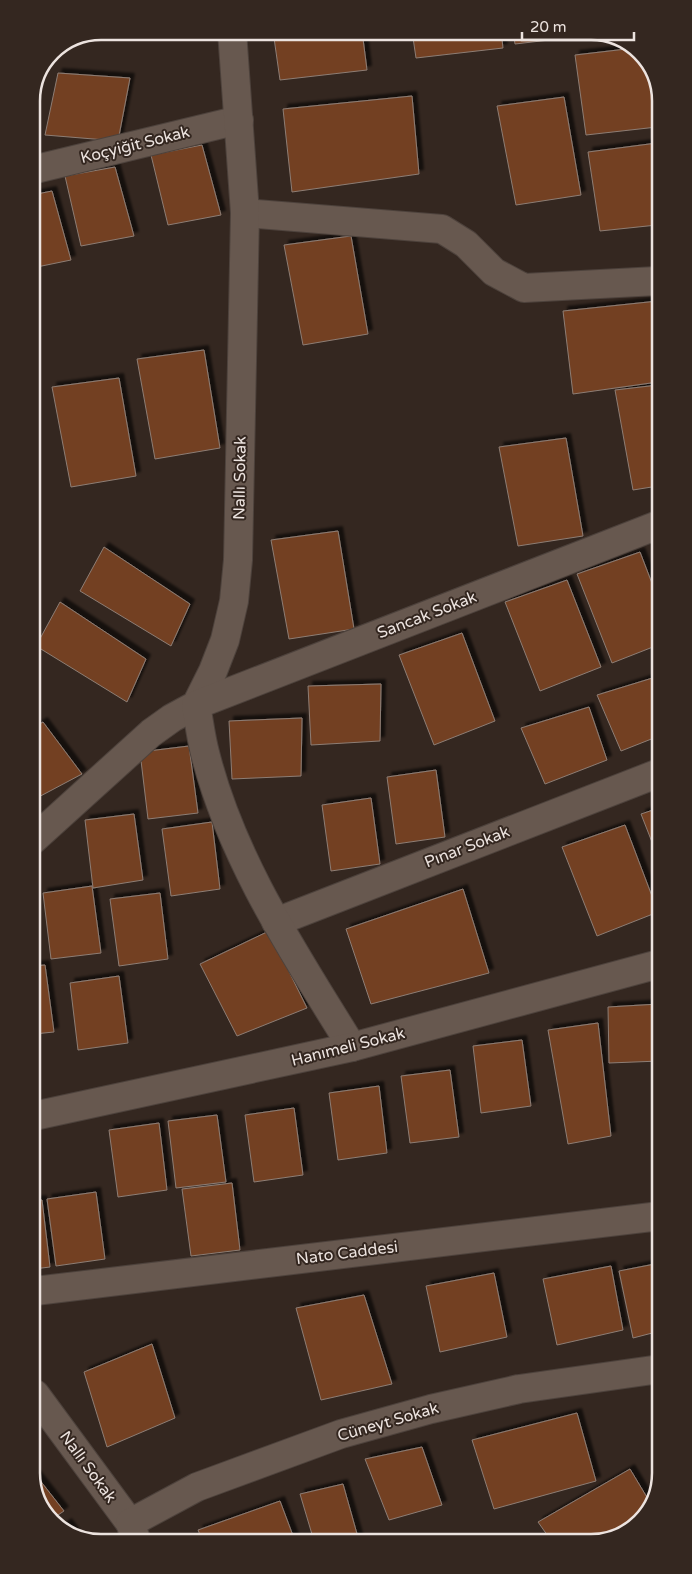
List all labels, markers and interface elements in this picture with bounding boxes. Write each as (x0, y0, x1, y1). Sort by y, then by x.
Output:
scale bar (522, 10, 634, 42)
text: 20 m (530, 18, 567, 36)
street label: Koçyiğit Sokak (78, 122, 192, 168)
street label: Nallı Sokak (229, 436, 251, 520)
street label: Sancak Sokak (374, 587, 480, 643)
street label: Pınar Sokak (422, 822, 513, 872)
street label: Hanımeli Sokak (289, 1023, 407, 1071)
street label: Nato Caddesi (295, 1237, 399, 1269)
street label: Cüneyt Sokak (335, 1398, 441, 1446)
street label: Nallı Sokak (55, 1427, 121, 1507)

